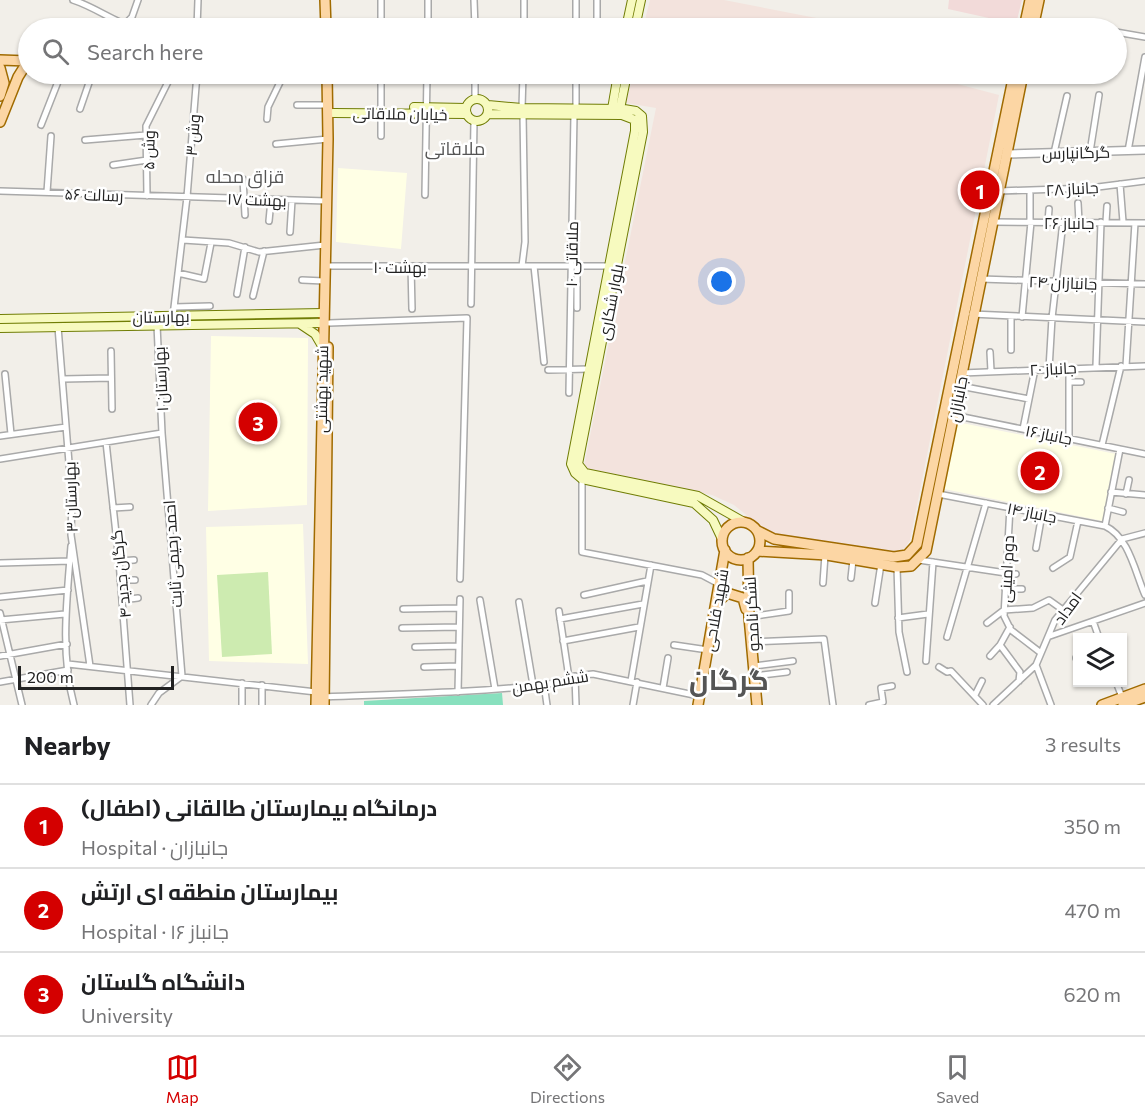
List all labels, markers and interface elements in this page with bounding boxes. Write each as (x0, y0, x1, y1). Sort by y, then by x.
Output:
search box (18, 18, 1127, 84)
icon: search (39, 35, 72, 68)
text: Search here (87, 38, 203, 65)
street label: خیابان ملاقاتی (352, 103, 448, 125)
street label: وش ۳ (181, 113, 205, 157)
street label: وش ۵ (138, 130, 160, 170)
district label: ملاقاتی (425, 137, 485, 160)
street label: گرگانپارس (1042, 142, 1110, 164)
district label: قزاق محله (206, 165, 284, 189)
pin: 1 (960, 168, 1000, 213)
street label: جانباز ۲۸ (1045, 177, 1099, 200)
street label: ۵۶ رسالت (64, 183, 124, 206)
street label: بهشت ۱۷ (227, 188, 287, 212)
street label: جانباز ۲۶ (1044, 213, 1094, 233)
street label: ۱۰ ملاقاتی (561, 221, 583, 287)
street label: بهشت ۱۰ (373, 257, 427, 278)
street label: بلوار شکاری (593, 262, 629, 342)
your location (707, 267, 736, 296)
street label: جانبازان ۲۴ (1028, 271, 1098, 295)
street label: بهارستان (132, 306, 190, 328)
street label: شهید بهشتی (311, 345, 333, 433)
street label: ۱ بهارستان (149, 346, 173, 412)
street label: ۲۰ جانباز (1029, 357, 1077, 380)
street label: جانبازان (943, 374, 973, 424)
pin: 3 (238, 400, 278, 444)
street label: جانباز ۱۶ (1024, 420, 1074, 449)
pin: 2 (1020, 448, 1060, 494)
street label: بهارستان ۳ (59, 461, 83, 533)
street label: جانباز ۱۴ (1005, 498, 1058, 527)
street label: احمد رحیمی ثابت (159, 499, 187, 608)
street label: گرگان جدید ۴ (106, 529, 136, 619)
street label: دوم امینی (995, 535, 1020, 603)
street label: شهید فلاحی (698, 567, 734, 653)
street label: لشکر نامجو (740, 576, 763, 652)
street label: امداد (1049, 588, 1085, 628)
map controls (1073, 633, 1127, 687)
button: layers (1073, 633, 1127, 687)
district label: گرگان (689, 662, 769, 697)
scale bar (18, 663, 174, 690)
street label: ششم بهمن (510, 666, 590, 699)
text: 200 m (27, 667, 74, 686)
text: Nearby (24, 729, 111, 760)
text: 3 results (1045, 732, 1121, 756)
text: درمانگاه بیمارستان طالقانی (اطفال) (81, 794, 437, 821)
text: 1 (39, 814, 48, 838)
text: 350 m (1064, 814, 1121, 838)
text: Hospital · جانبازان (81, 835, 228, 859)
text: بیمارستان منطقه ای ارتش (81, 878, 338, 905)
text: 2 (38, 898, 49, 922)
text: 470 m (1065, 898, 1121, 922)
text: Hospital · جانباز ۱۶ (81, 919, 229, 943)
text: دانشگاه گلستان (81, 968, 245, 995)
text: 3 (38, 982, 49, 1006)
text: 620 m (1064, 982, 1121, 1006)
text: University (81, 1003, 173, 1027)
tab: Map (166, 1051, 199, 1106)
tab: Directions (530, 1051, 605, 1106)
tab: Saved (936, 1051, 979, 1106)

